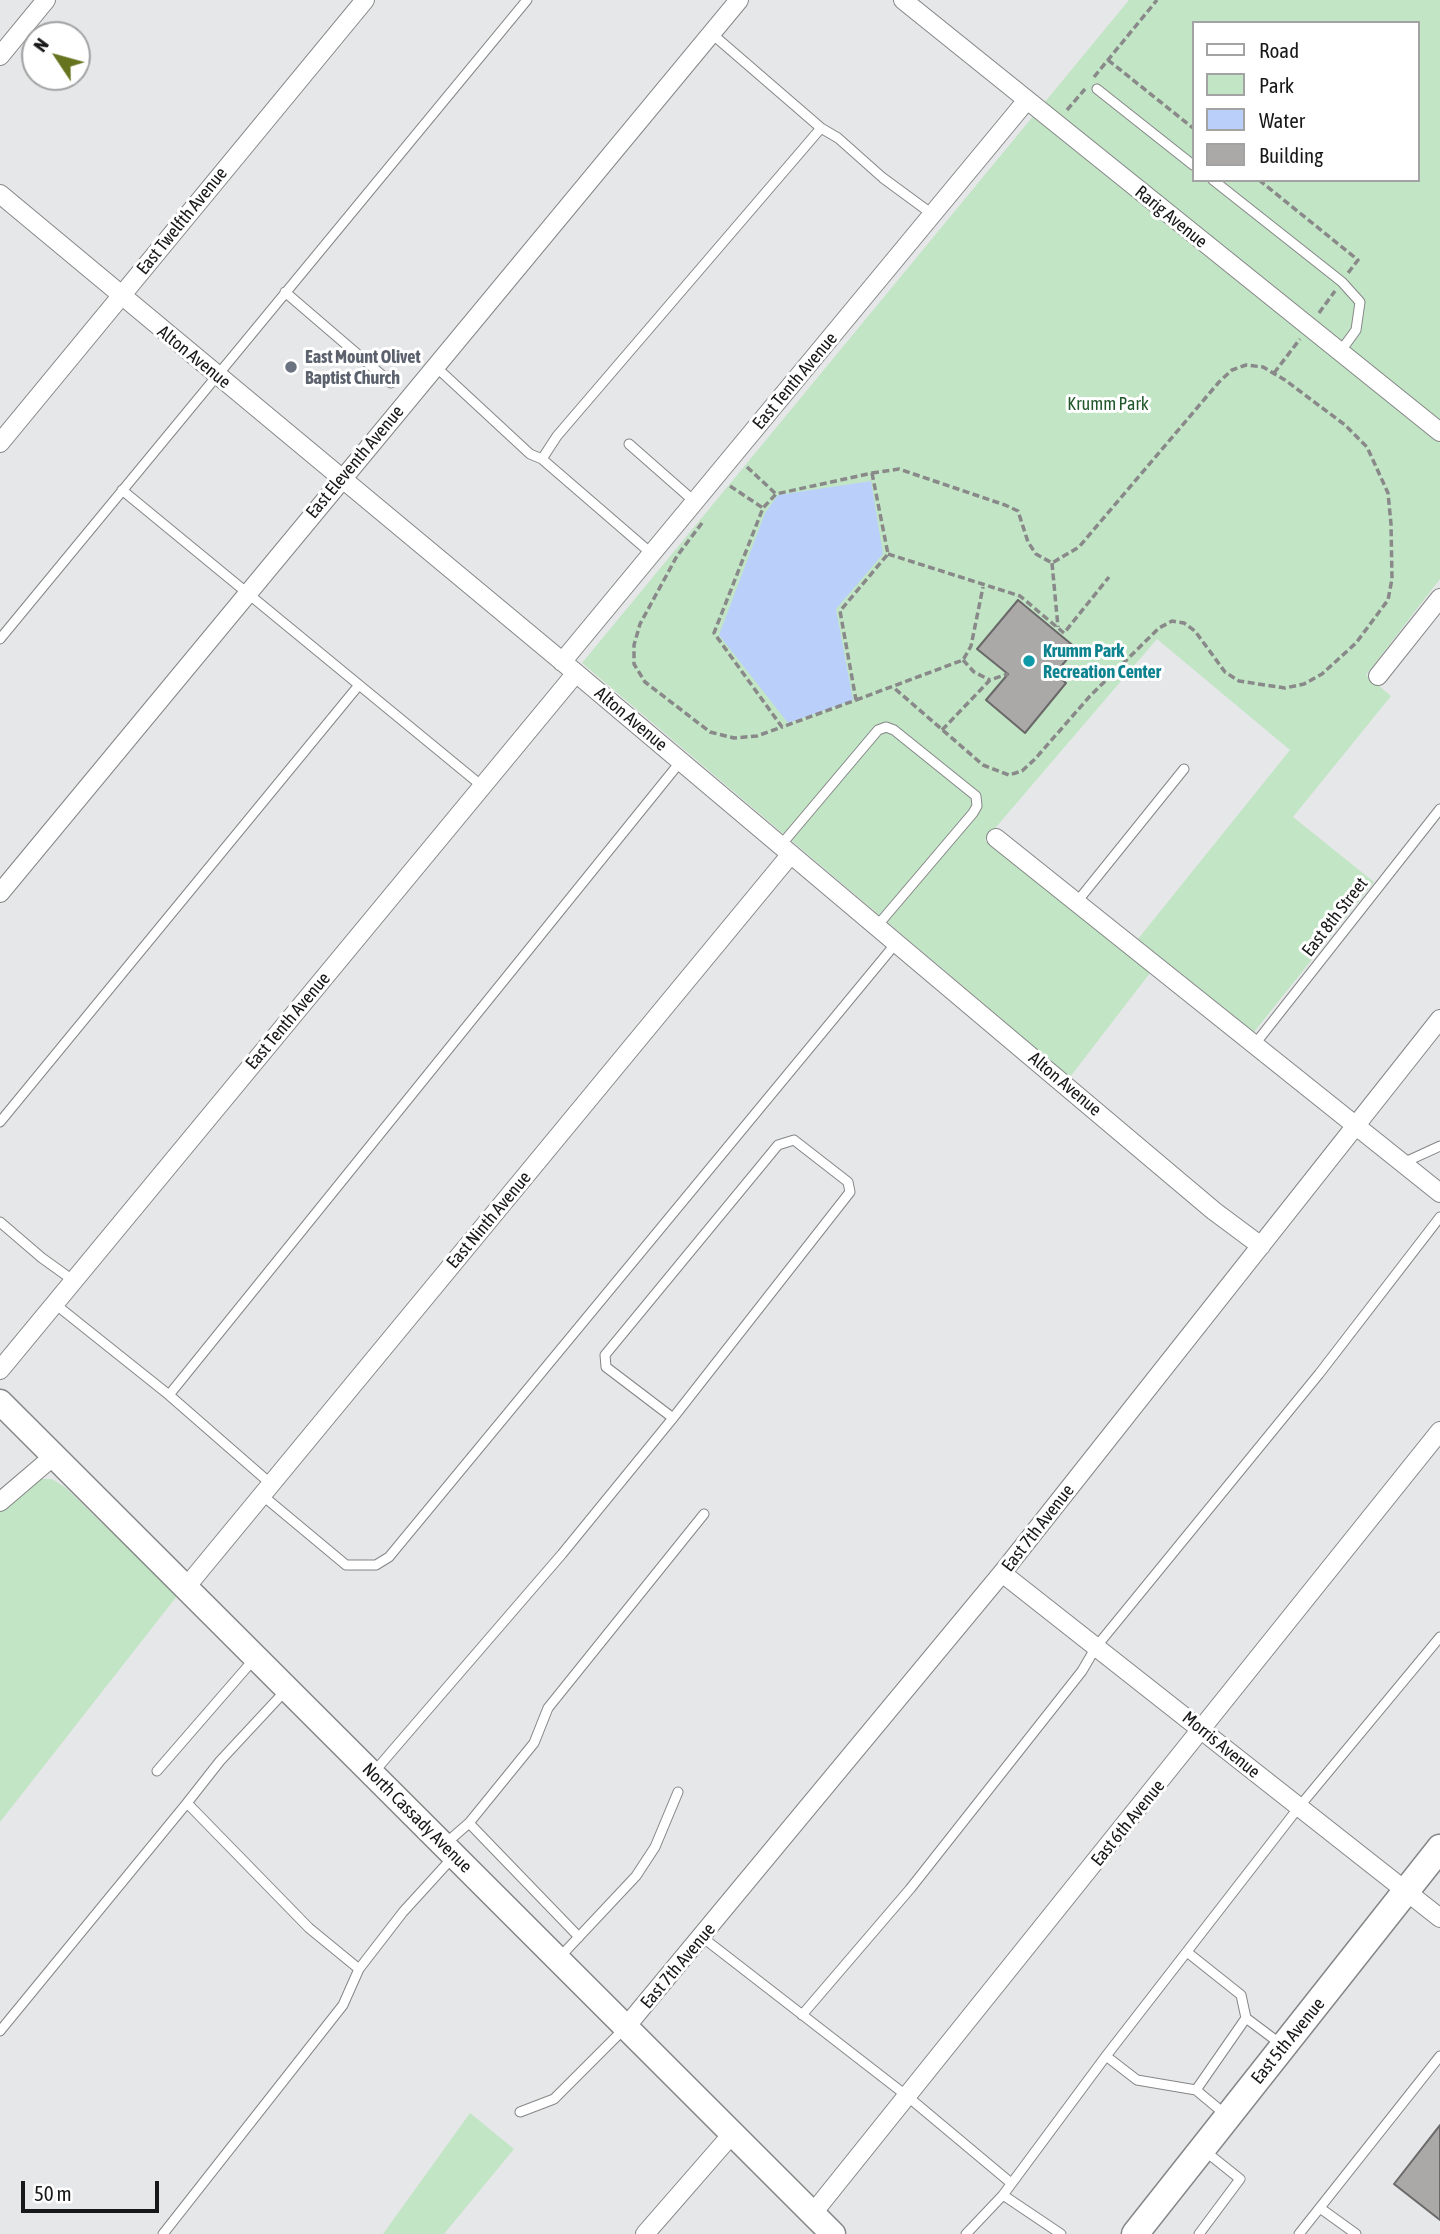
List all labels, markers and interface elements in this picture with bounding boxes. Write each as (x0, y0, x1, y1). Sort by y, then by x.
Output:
north arrow (21, 21, 91, 91)
legend (1192, 21, 1419, 182)
text: N (28, 34, 53, 56)
text: Road (1259, 38, 1299, 62)
text: Park (1259, 73, 1294, 97)
text: Water (1259, 108, 1305, 132)
text: Building (1259, 143, 1323, 167)
street label: East Twelfth Avenue (132, 163, 232, 279)
street label: Rarig Avenue (1130, 181, 1212, 253)
street label: Alton Avenue (153, 321, 235, 393)
street label: East Tenth Avenue (748, 328, 842, 434)
place label: East Mount Olivet Baptist Church (305, 346, 421, 388)
marker: East Mount Olivet Baptist Church (283, 359, 299, 375)
park label: Krumm Park (1067, 393, 1149, 415)
street label: East Eleventh Avenue (302, 401, 408, 523)
place label: Krumm Park Recreation Center (1043, 640, 1161, 682)
marker: Krumm Park Recreation Center (1021, 653, 1037, 669)
street label: Alton Avenue (590, 682, 672, 756)
street label: East 8th Street (1297, 873, 1373, 961)
street label: East Tenth Avenue (241, 968, 335, 1074)
street label: Alton Avenue (1024, 1047, 1106, 1121)
street label: East Ninth Avenue (442, 1167, 536, 1273)
street label: East 7th Avenue (997, 1480, 1079, 1576)
street label: Morris Avenue (1178, 1707, 1264, 1783)
street label: North Cassady Avenue (358, 1759, 476, 1877)
street label: East 6th Avenue (1087, 1776, 1169, 1870)
street label: East 7th Avenue (636, 1919, 720, 2013)
street label: East 5th Avenue (1247, 1994, 1329, 2088)
scale bar (24, 2168, 163, 2212)
text: 50 m (34, 2181, 72, 2205)

